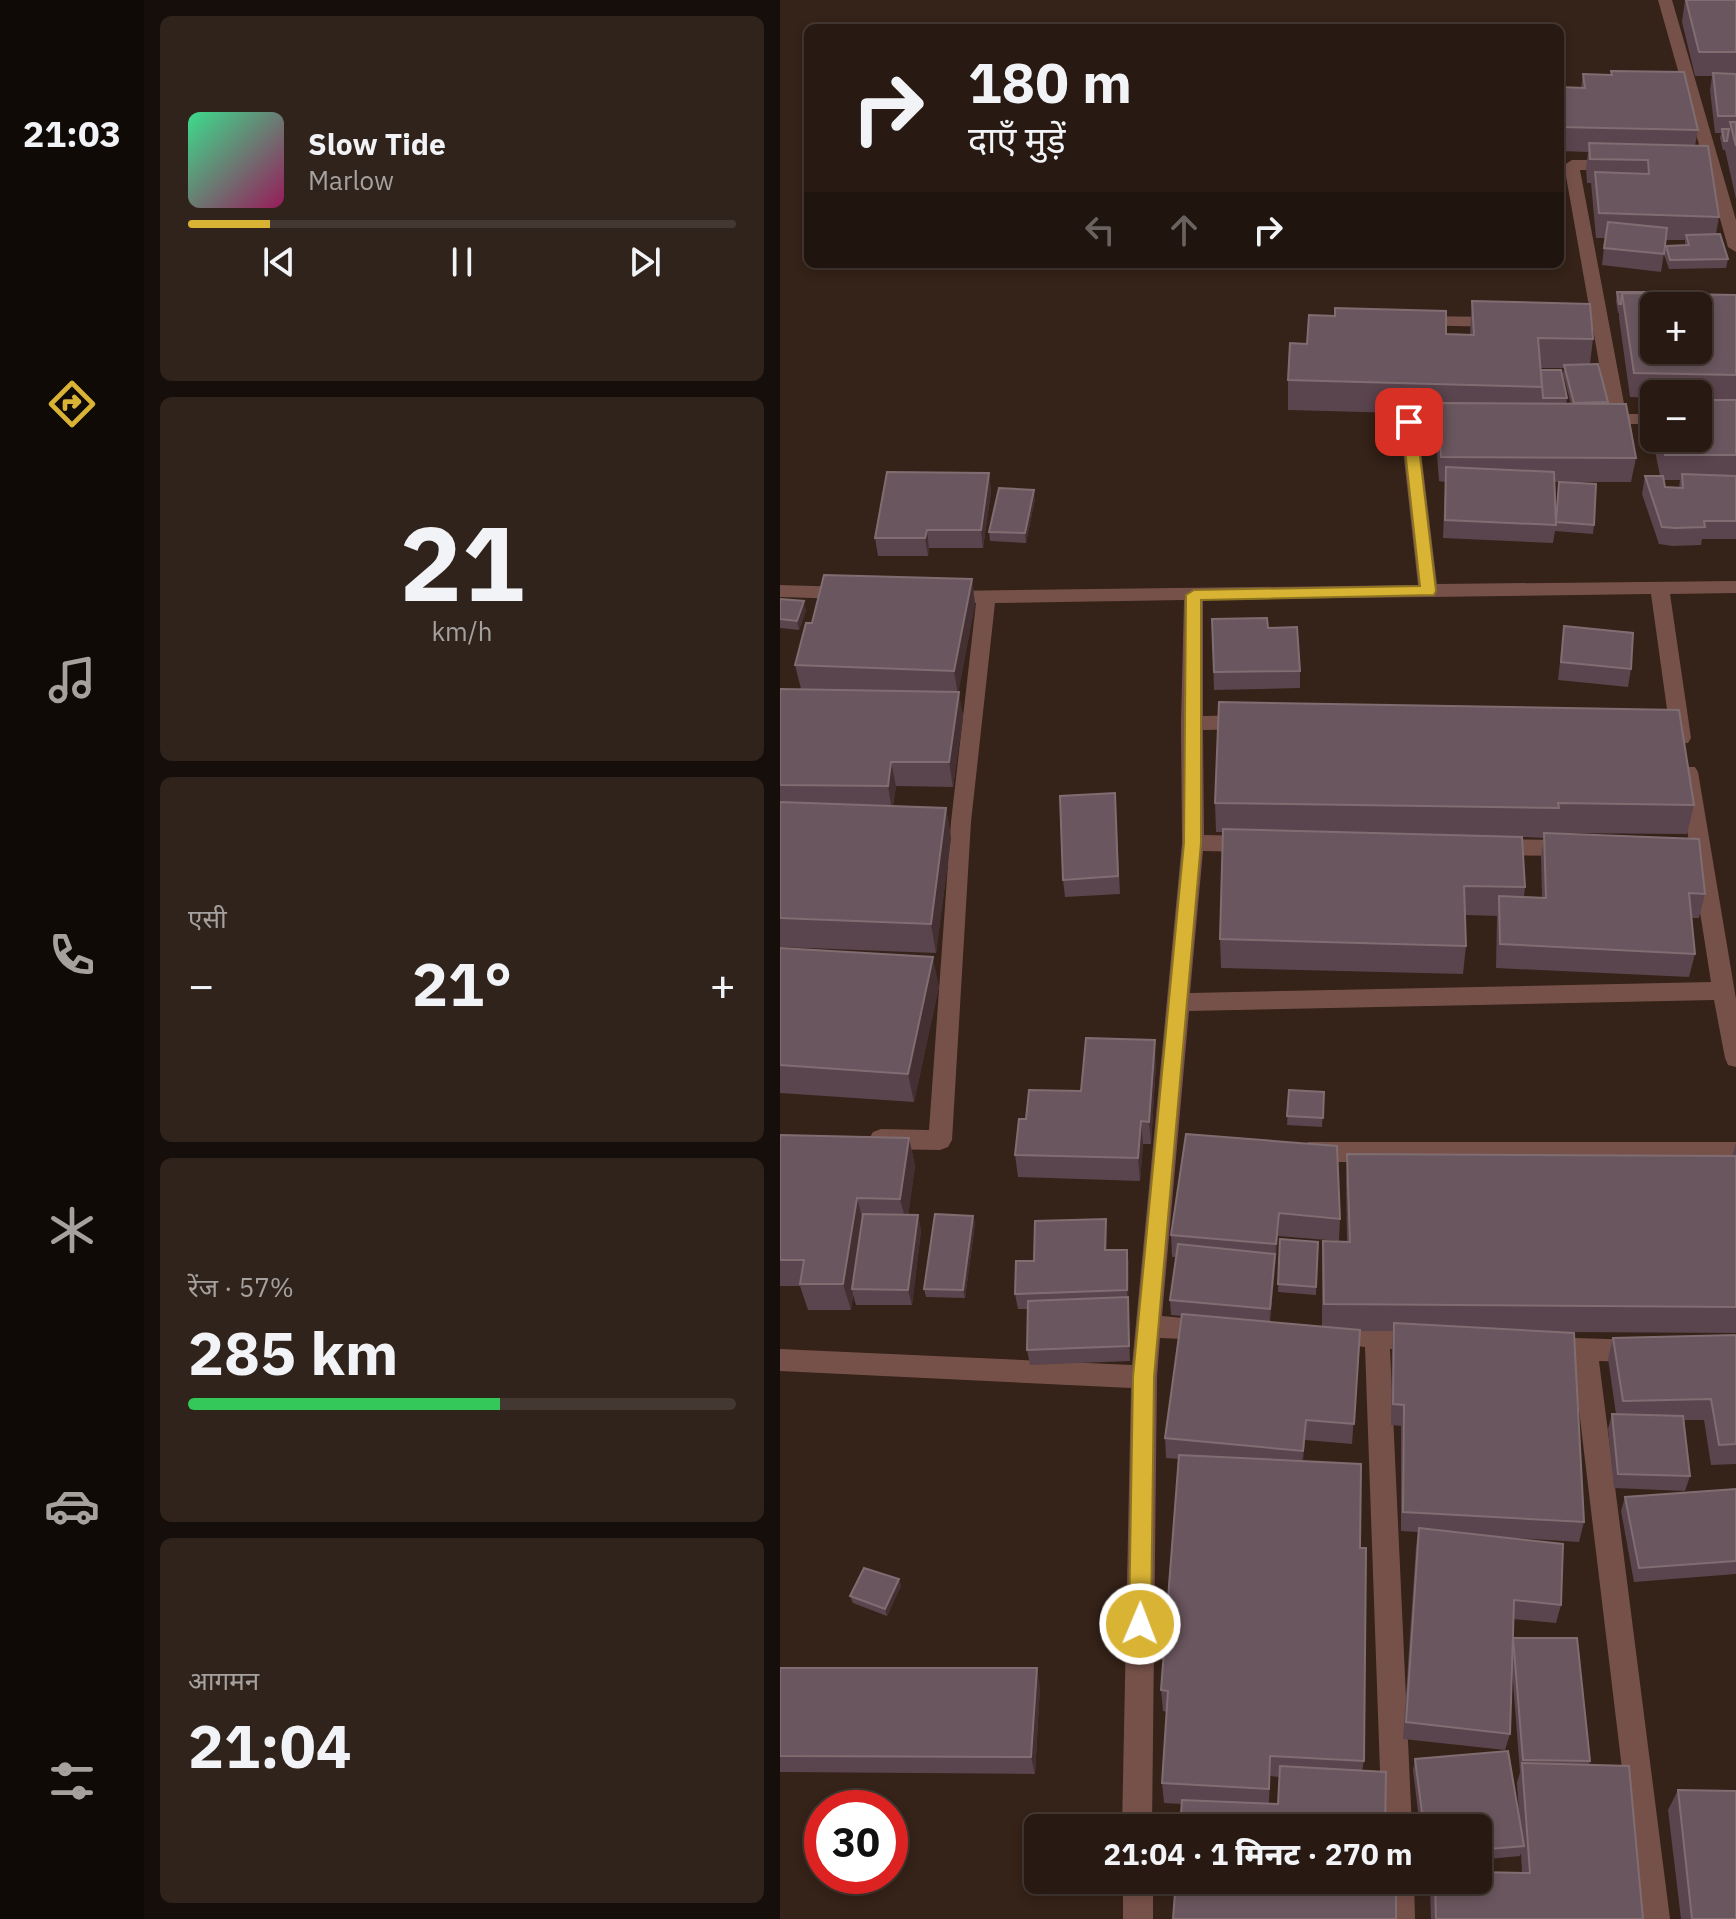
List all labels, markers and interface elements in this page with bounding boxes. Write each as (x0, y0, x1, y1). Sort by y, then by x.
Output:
text: 180 m (968, 46, 1132, 118)
icon: right (836, 56, 940, 160)
text: 21:03 (23, 110, 121, 157)
text: दाएँ मुड़ें (968, 116, 1066, 163)
text: Slow Tide (308, 124, 446, 163)
text: Marlow (308, 163, 394, 197)
icon: left (1078, 208, 1122, 252)
icon: ahead (1162, 208, 1206, 252)
icon: right (1246, 208, 1290, 252)
icon: previous (257, 240, 301, 284)
icon: pause (440, 240, 484, 284)
icon: next (623, 240, 667, 284)
map controls (1640, 292, 1712, 452)
button: + (1640, 292, 1712, 364)
icon: directions (44, 376, 100, 432)
button: − (1640, 380, 1712, 452)
pin (1375, 388, 1443, 456)
icon: arrive (1387, 400, 1431, 444)
text: 21 (400, 494, 524, 630)
text: km/h (431, 614, 493, 648)
icon: music (44, 652, 100, 708)
text: एसी (188, 901, 227, 935)
icon: phone (44, 927, 100, 983)
text: 21° (412, 944, 512, 1023)
text: − (188, 956, 214, 1013)
text: + (710, 956, 736, 1013)
icon: climate (44, 1202, 100, 1258)
text: रेंज · 57% (188, 1270, 294, 1304)
text: 285 km (188, 1313, 398, 1392)
icon: car (44, 1478, 100, 1534)
position arrow (1098, 1582, 1182, 1666)
text: आगमन (188, 1663, 259, 1697)
text: 21:04 (188, 1706, 352, 1785)
icon: filters (44, 1753, 100, 1809)
speed limit sign: 30 (804, 1790, 908, 1894)
text: 21:04 · 1 मिनट · 270 m (1103, 1834, 1413, 1873)

